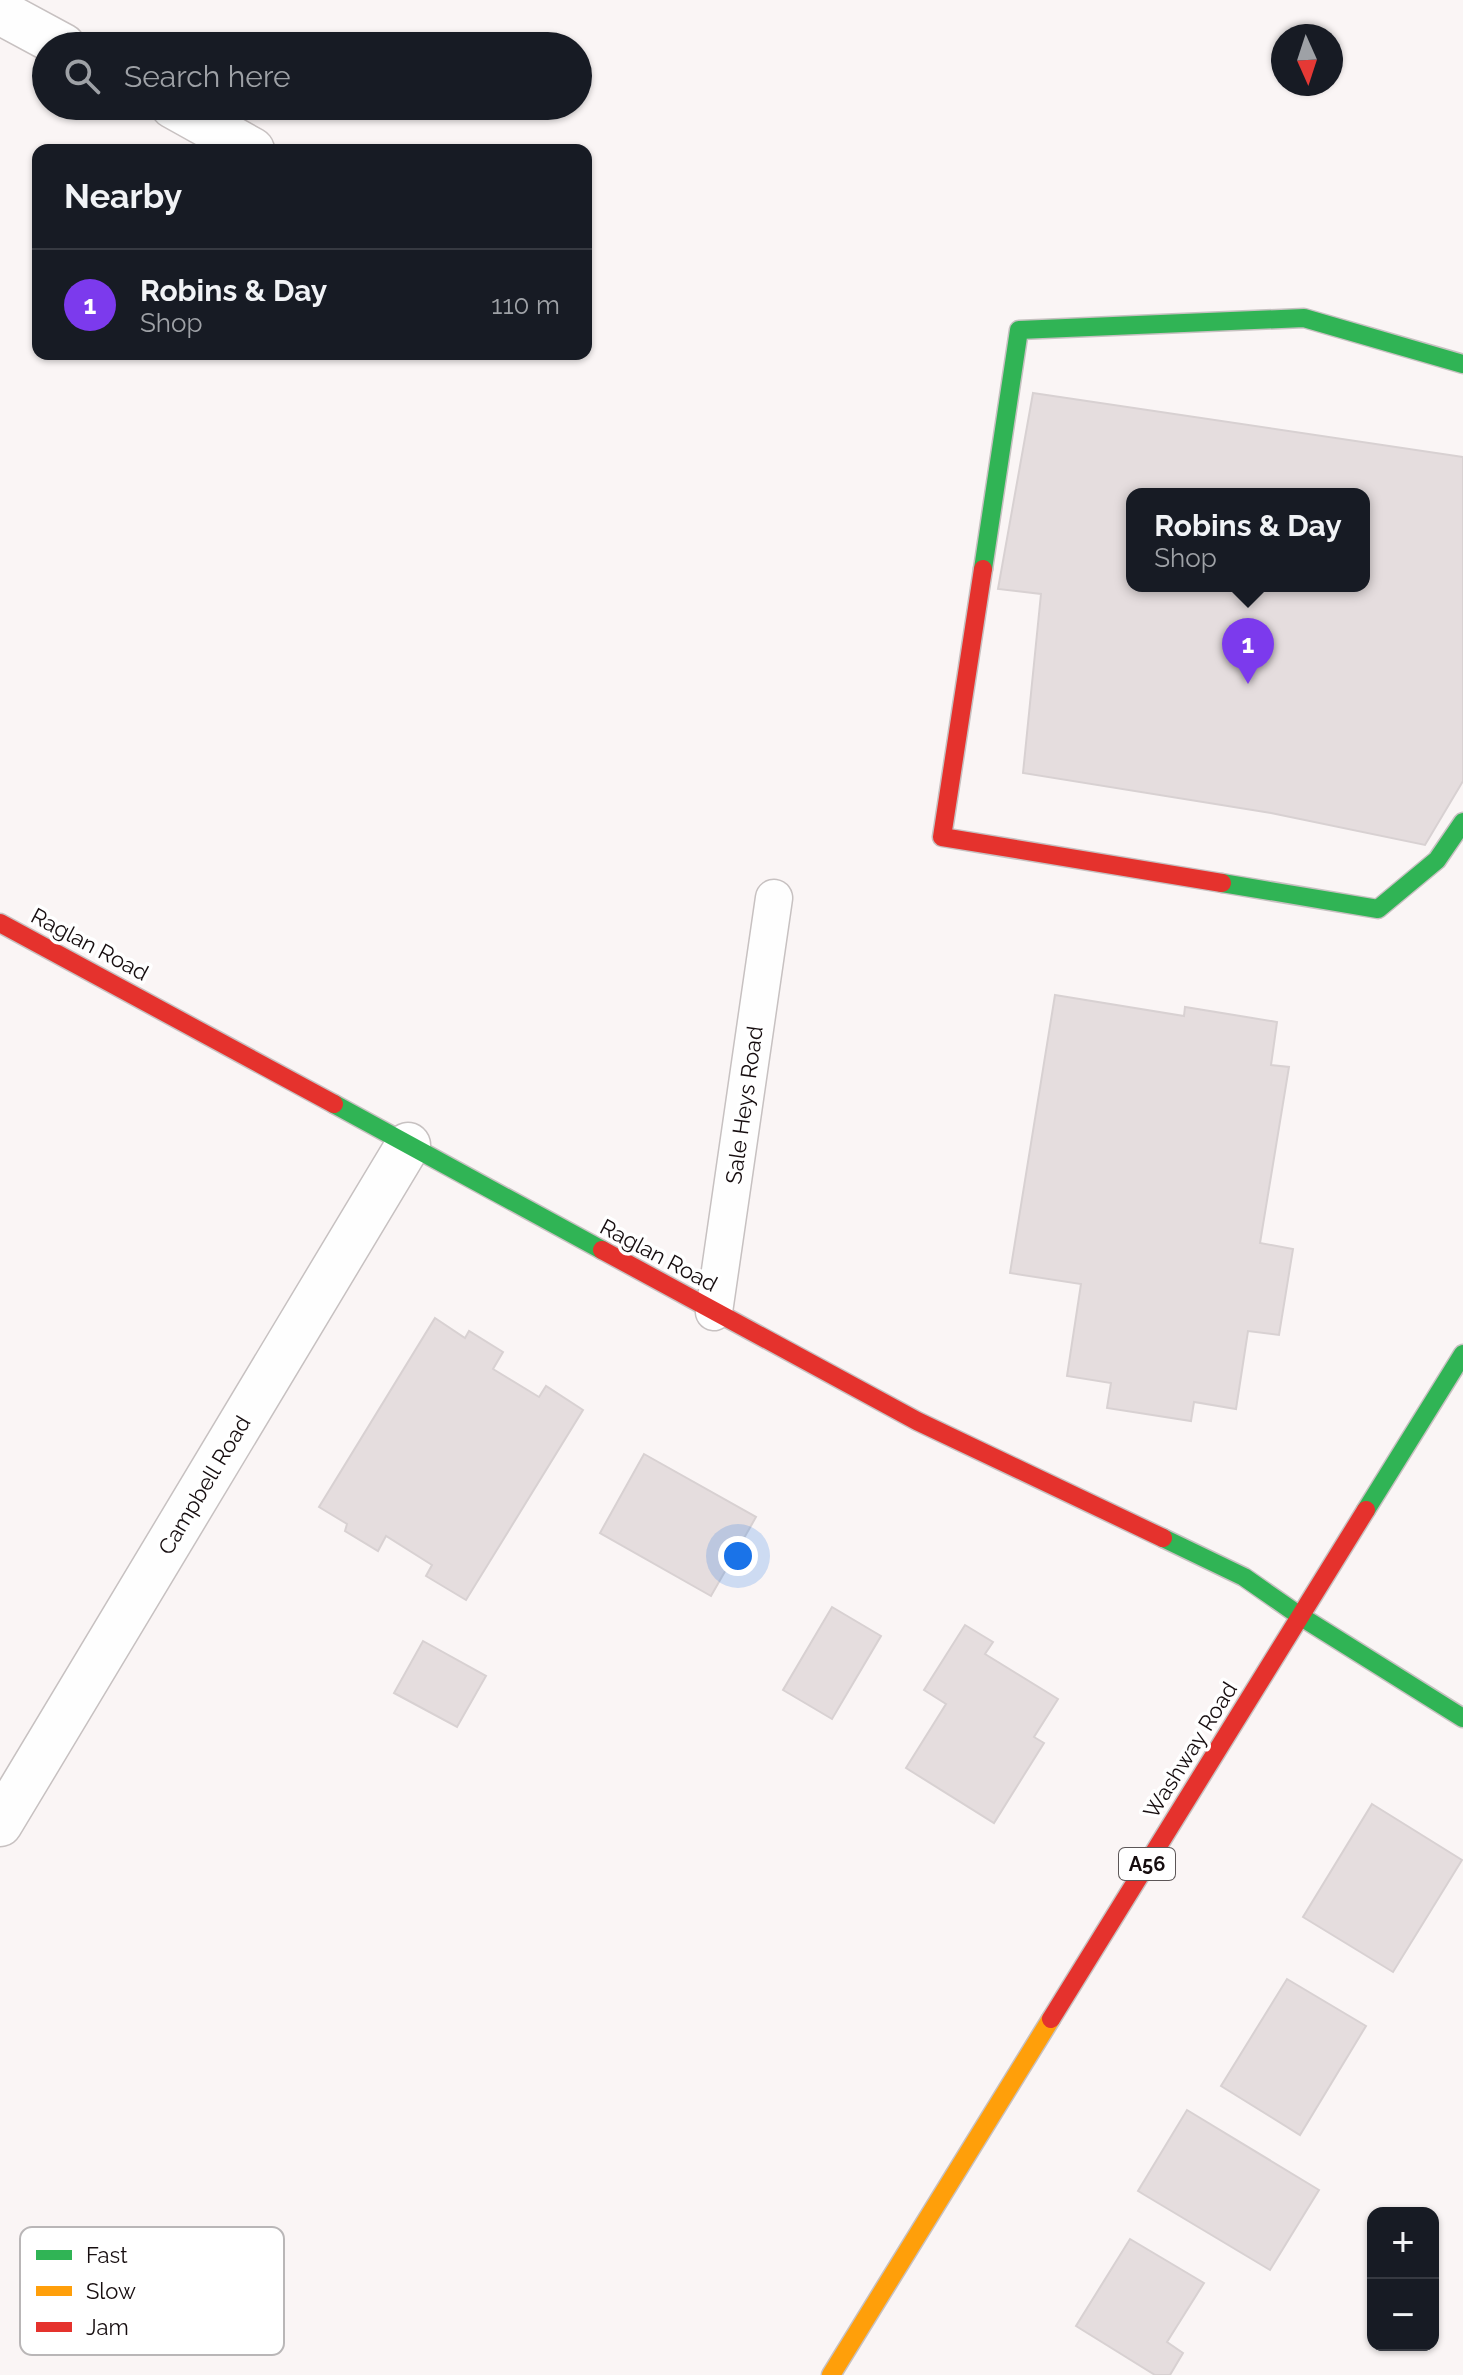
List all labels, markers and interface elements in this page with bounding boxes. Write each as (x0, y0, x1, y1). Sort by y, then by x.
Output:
north arrow (1271, 24, 1343, 96)
search box (32, 32, 592, 120)
icon: search (60, 54, 104, 98)
text: Search here (124, 59, 291, 94)
text: Nearby (64, 176, 182, 216)
text: Robins & Day (140, 273, 327, 308)
text: 1 (84, 290, 96, 320)
text: 110 m (491, 290, 560, 320)
text: Shop (140, 308, 202, 338)
popup (1126, 488, 1370, 592)
text: Robins & Day (1154, 508, 1342, 543)
text: Shop (1154, 543, 1217, 573)
pin: 1 (1222, 618, 1274, 684)
street label: Raglan Road (27, 902, 153, 986)
street label: Sale Heys Road (720, 1024, 768, 1186)
street label: Raglan Road (596, 1213, 722, 1297)
street label: Campbell Road (152, 1411, 256, 1559)
your location (718, 1536, 758, 1576)
street label: Washway Road (1138, 1677, 1242, 1823)
road number: A56 (1119, 1848, 1175, 1880)
map controls (1367, 2207, 1439, 2351)
button: + (1367, 2207, 1439, 2279)
legend (20, 2227, 284, 2355)
text: Fast (86, 2242, 128, 2268)
text: Slow (86, 2278, 136, 2304)
button: − (1367, 2279, 1439, 2351)
text: Jam (86, 2314, 129, 2340)

